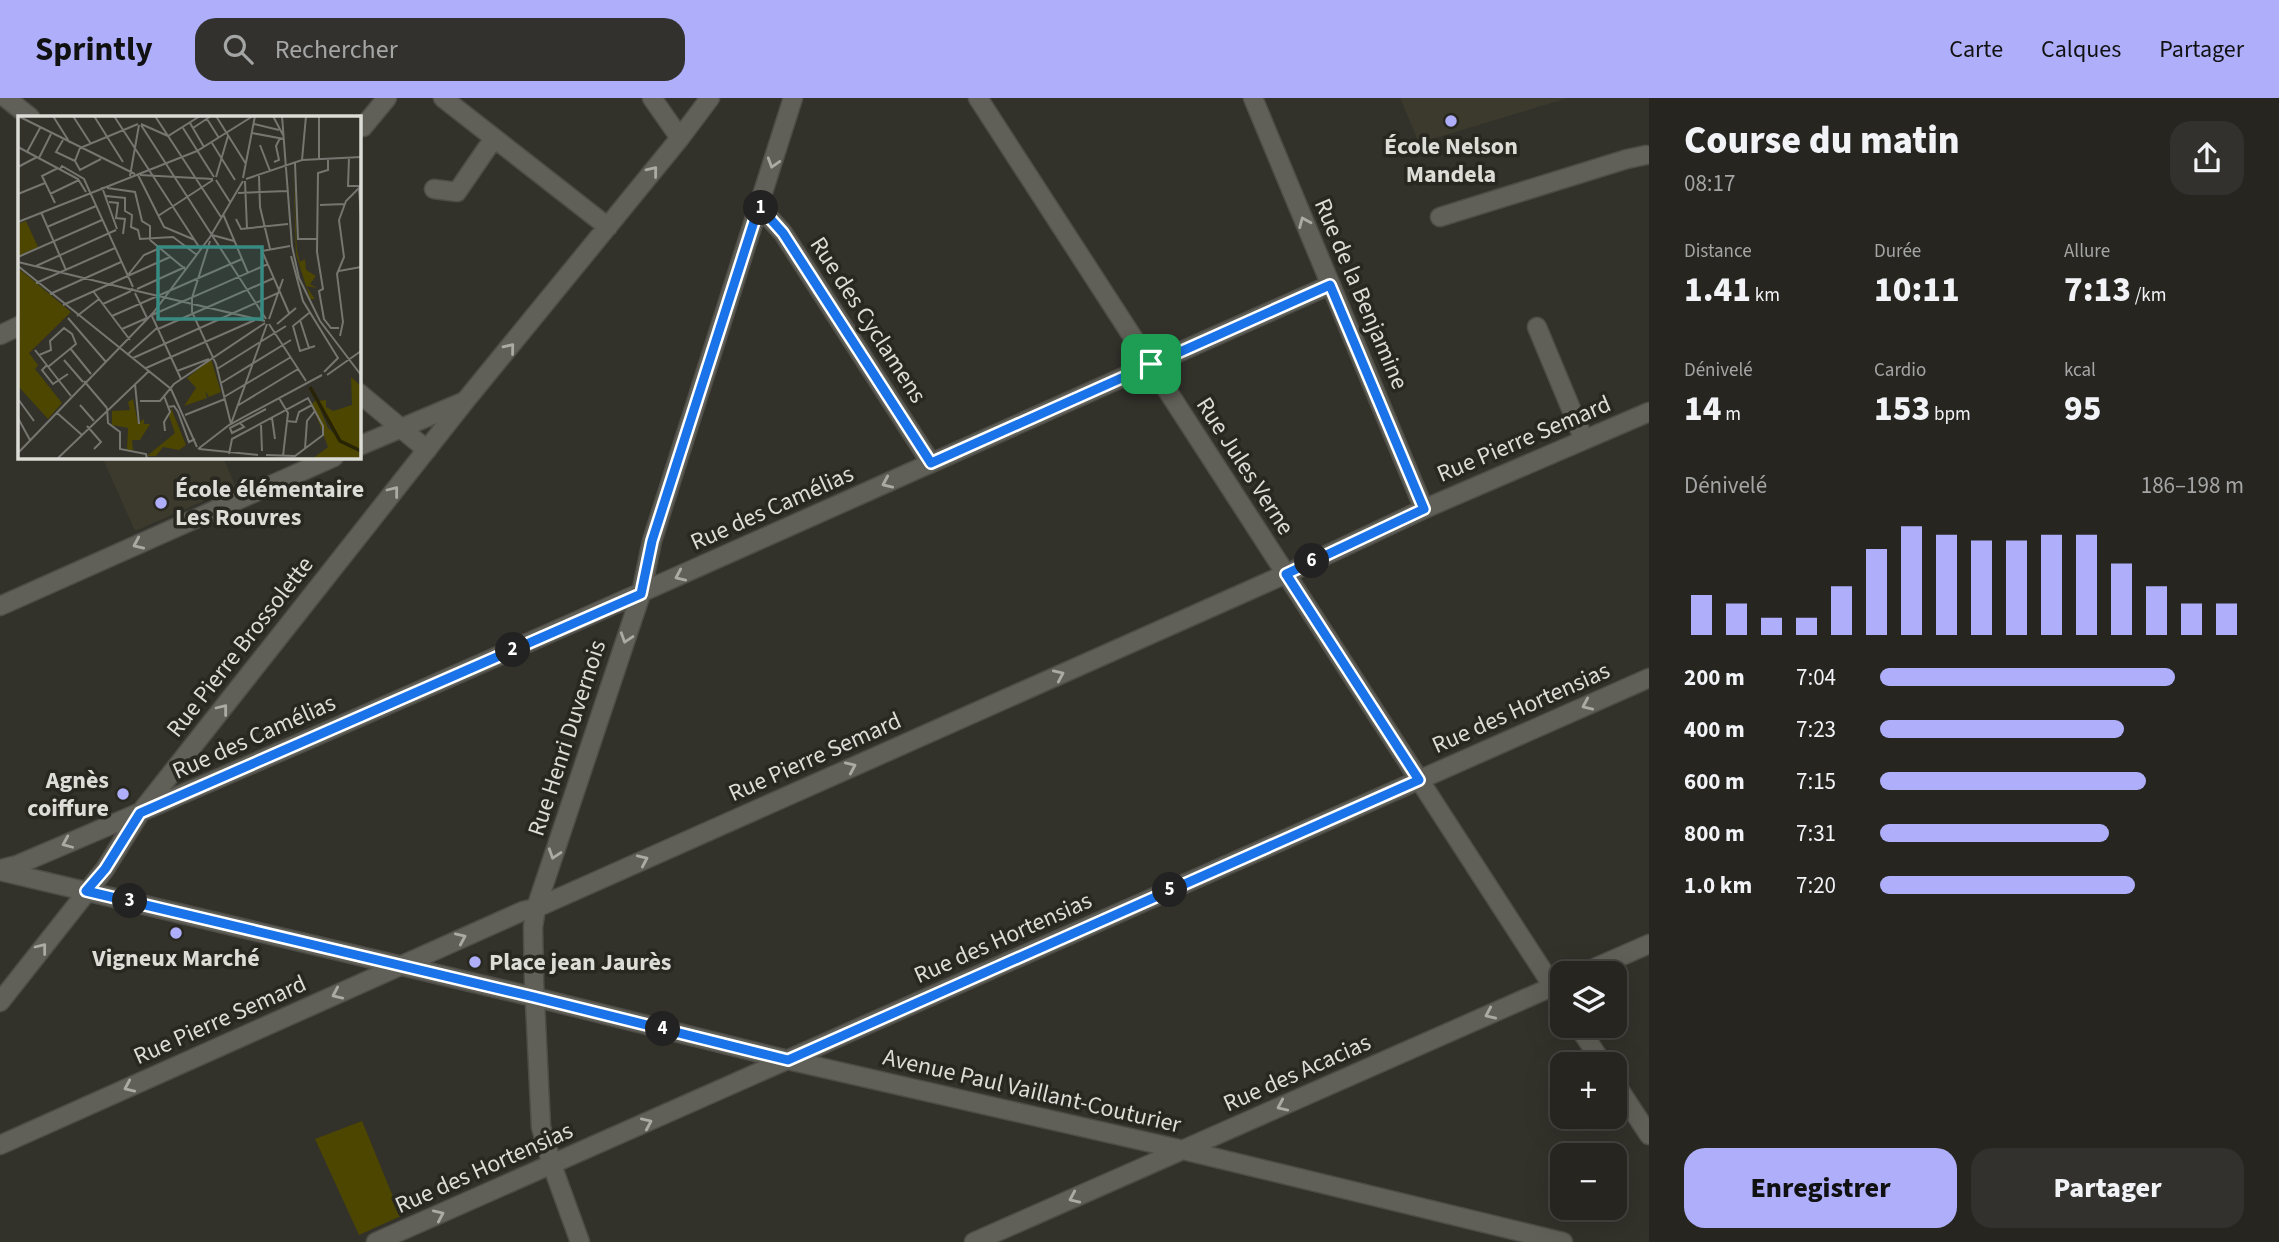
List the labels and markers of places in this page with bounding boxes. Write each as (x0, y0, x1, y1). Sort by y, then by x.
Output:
marker: École Nelson Mandela (1443, 113, 1459, 129)
place label: École Nelson Mandela (1384, 129, 1518, 192)
pin: 1 (744, 190, 778, 226)
pin (1121, 334, 1181, 394)
place label: École élémentaire Les Rouvres (175, 472, 364, 535)
marker: École élémentaire Les Rouvres (153, 495, 169, 511)
pin: 6 (1294, 544, 1330, 578)
pin: 2 (496, 632, 530, 668)
place label: Agnès coiffure (27, 763, 109, 826)
marker: Agnès coiffure (115, 786, 131, 802)
pin: 5 (1152, 872, 1188, 908)
pin: 3 (113, 884, 148, 918)
marker: Vigneux Marché (168, 925, 184, 941)
place label: Vigneux Marché (91, 941, 260, 976)
place label: Place jean Jaurès (489, 945, 672, 980)
marker: Place jean Jaurès (467, 954, 483, 970)
pin: 4 (646, 1012, 680, 1046)

